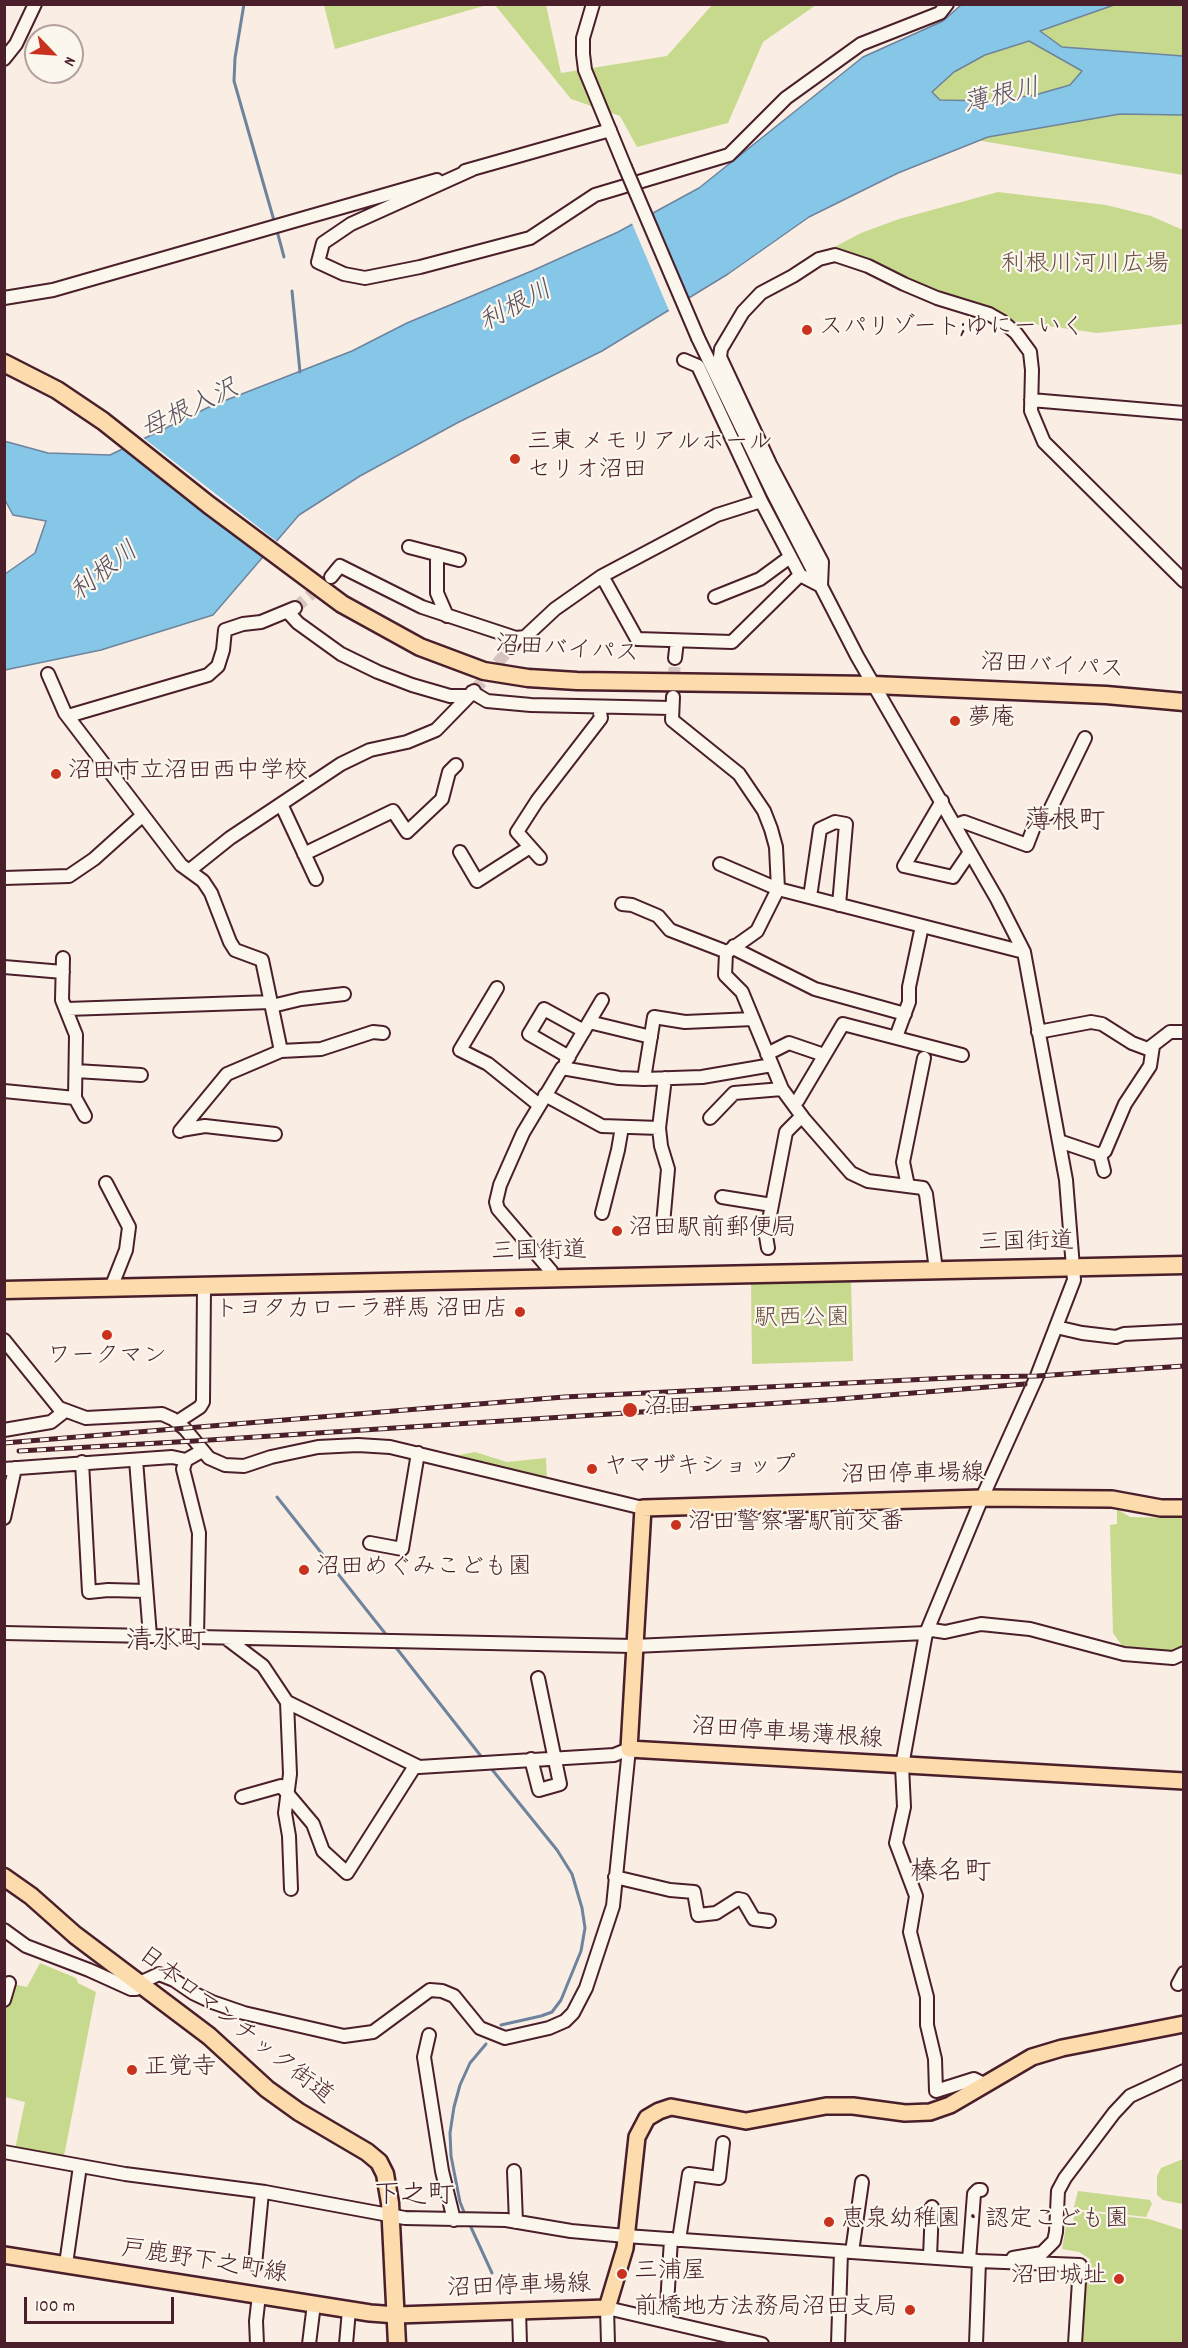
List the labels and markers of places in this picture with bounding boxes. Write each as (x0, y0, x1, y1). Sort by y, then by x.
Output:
place label: スパリゾート;ゆにーいく (819, 316, 1085, 344)
marker: スパリゾート;ゆにーいく (800, 323, 814, 337)
place label: 三東 メモリアルホール セリオ沼田 (527, 431, 772, 487)
marker: 三東 メモリアルホール セリオ沼田 (508, 452, 522, 466)
place label: 夢庵 (967, 707, 1015, 735)
marker: 夢庵 (948, 714, 962, 728)
place label: 沼田市立沼田西中学校 (68, 760, 308, 788)
marker: 沼田市立沼田西中学校 (49, 767, 63, 781)
place label: 沼田駅前郵便局 (629, 1217, 797, 1245)
marker: 沼田駅前郵便局 (610, 1224, 624, 1238)
place label: トヨタカローラ群馬 沼田店 (215, 1298, 508, 1326)
marker: トヨタカローラ群馬 沼田店 (513, 1305, 527, 1319)
marker: ワークマン (100, 1328, 114, 1342)
place label: ワークマン (47, 1345, 167, 1373)
place label: 沼田 (644, 1396, 692, 1424)
marker: 沼田 (621, 1401, 639, 1419)
place label: ヤマザキショップ (604, 1455, 796, 1483)
marker: ヤマザキショップ (585, 1462, 599, 1476)
place label: 沼田警察署駅前交番 (688, 1511, 904, 1539)
marker: 沼田警察署駅前交番 (669, 1518, 683, 1532)
place label: 沼田めぐみこども園 (316, 1556, 532, 1584)
marker: 沼田めぐみこども園 (297, 1563, 311, 1577)
place label: 正覚寺 (144, 2056, 216, 2084)
marker: 正覚寺 (125, 2063, 139, 2077)
place label: 恵泉幼稚園・認定こども園 (841, 2208, 1129, 2236)
marker: 恵泉幼稚園・認定こども園 (822, 2215, 836, 2229)
place label: 三浦屋 (634, 2260, 706, 2288)
place label: 沼田城址 (1011, 2265, 1107, 2293)
marker: 三浦屋 (615, 2267, 629, 2281)
marker: 沼田城址 (1112, 2272, 1126, 2286)
place label: 前橋地方法務局沼田支局 (634, 2296, 898, 2324)
marker: 前橋地方法務局沼田支局 (903, 2303, 917, 2317)

